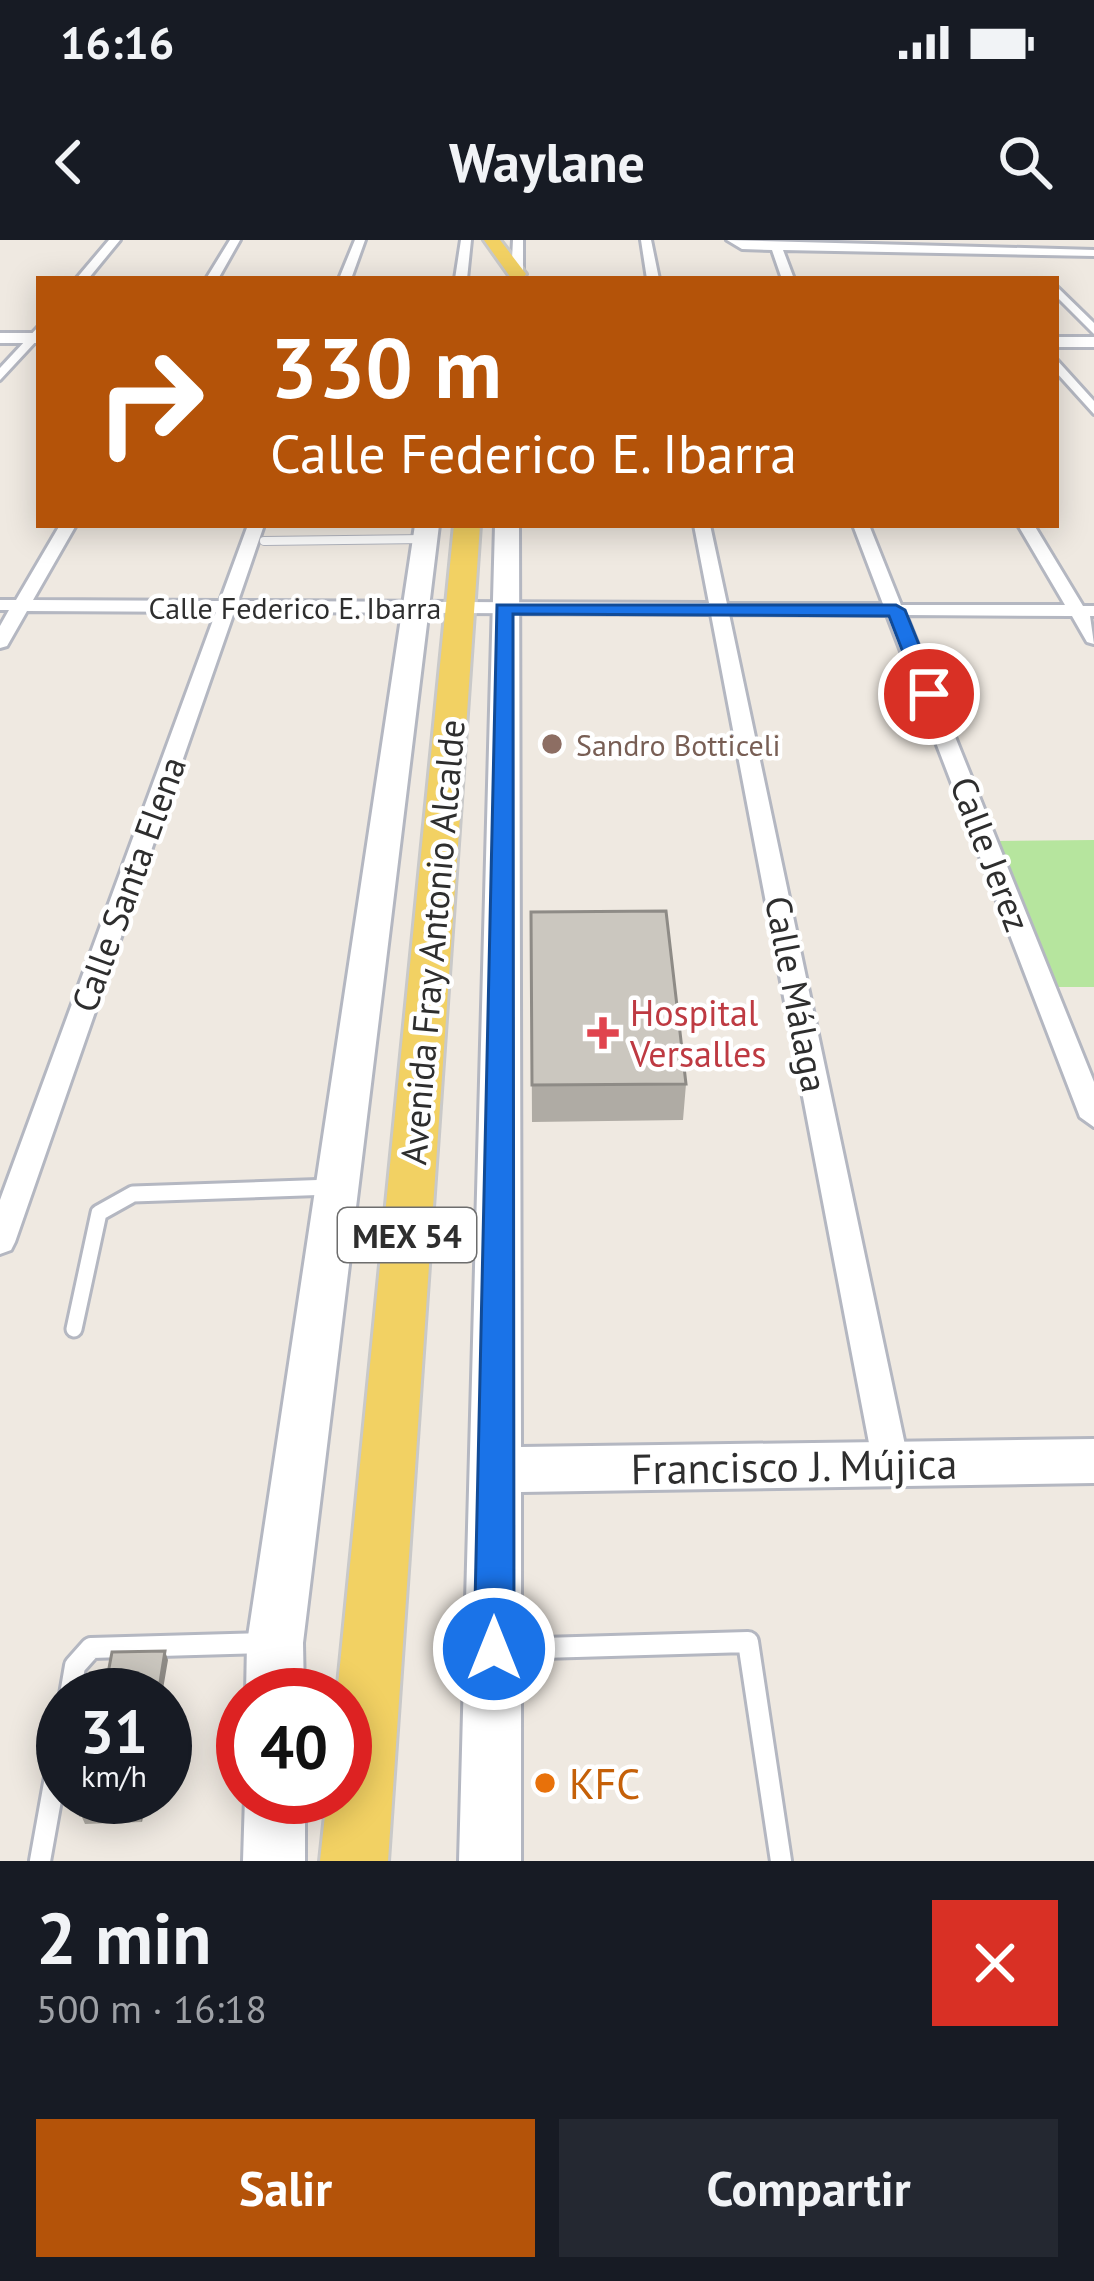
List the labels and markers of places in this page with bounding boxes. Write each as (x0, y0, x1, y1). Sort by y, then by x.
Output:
pin (878, 643, 980, 745)
place label: Sandro Botticeli (576, 725, 781, 764)
marker: Sandro Botticeli (539, 731, 565, 757)
place label: Hospital Versalles (629, 989, 766, 1077)
marker: Hospital Versalles (587, 1017, 619, 1049)
place label: KFC (569, 1756, 640, 1811)
marker: KFC (532, 1770, 558, 1796)

